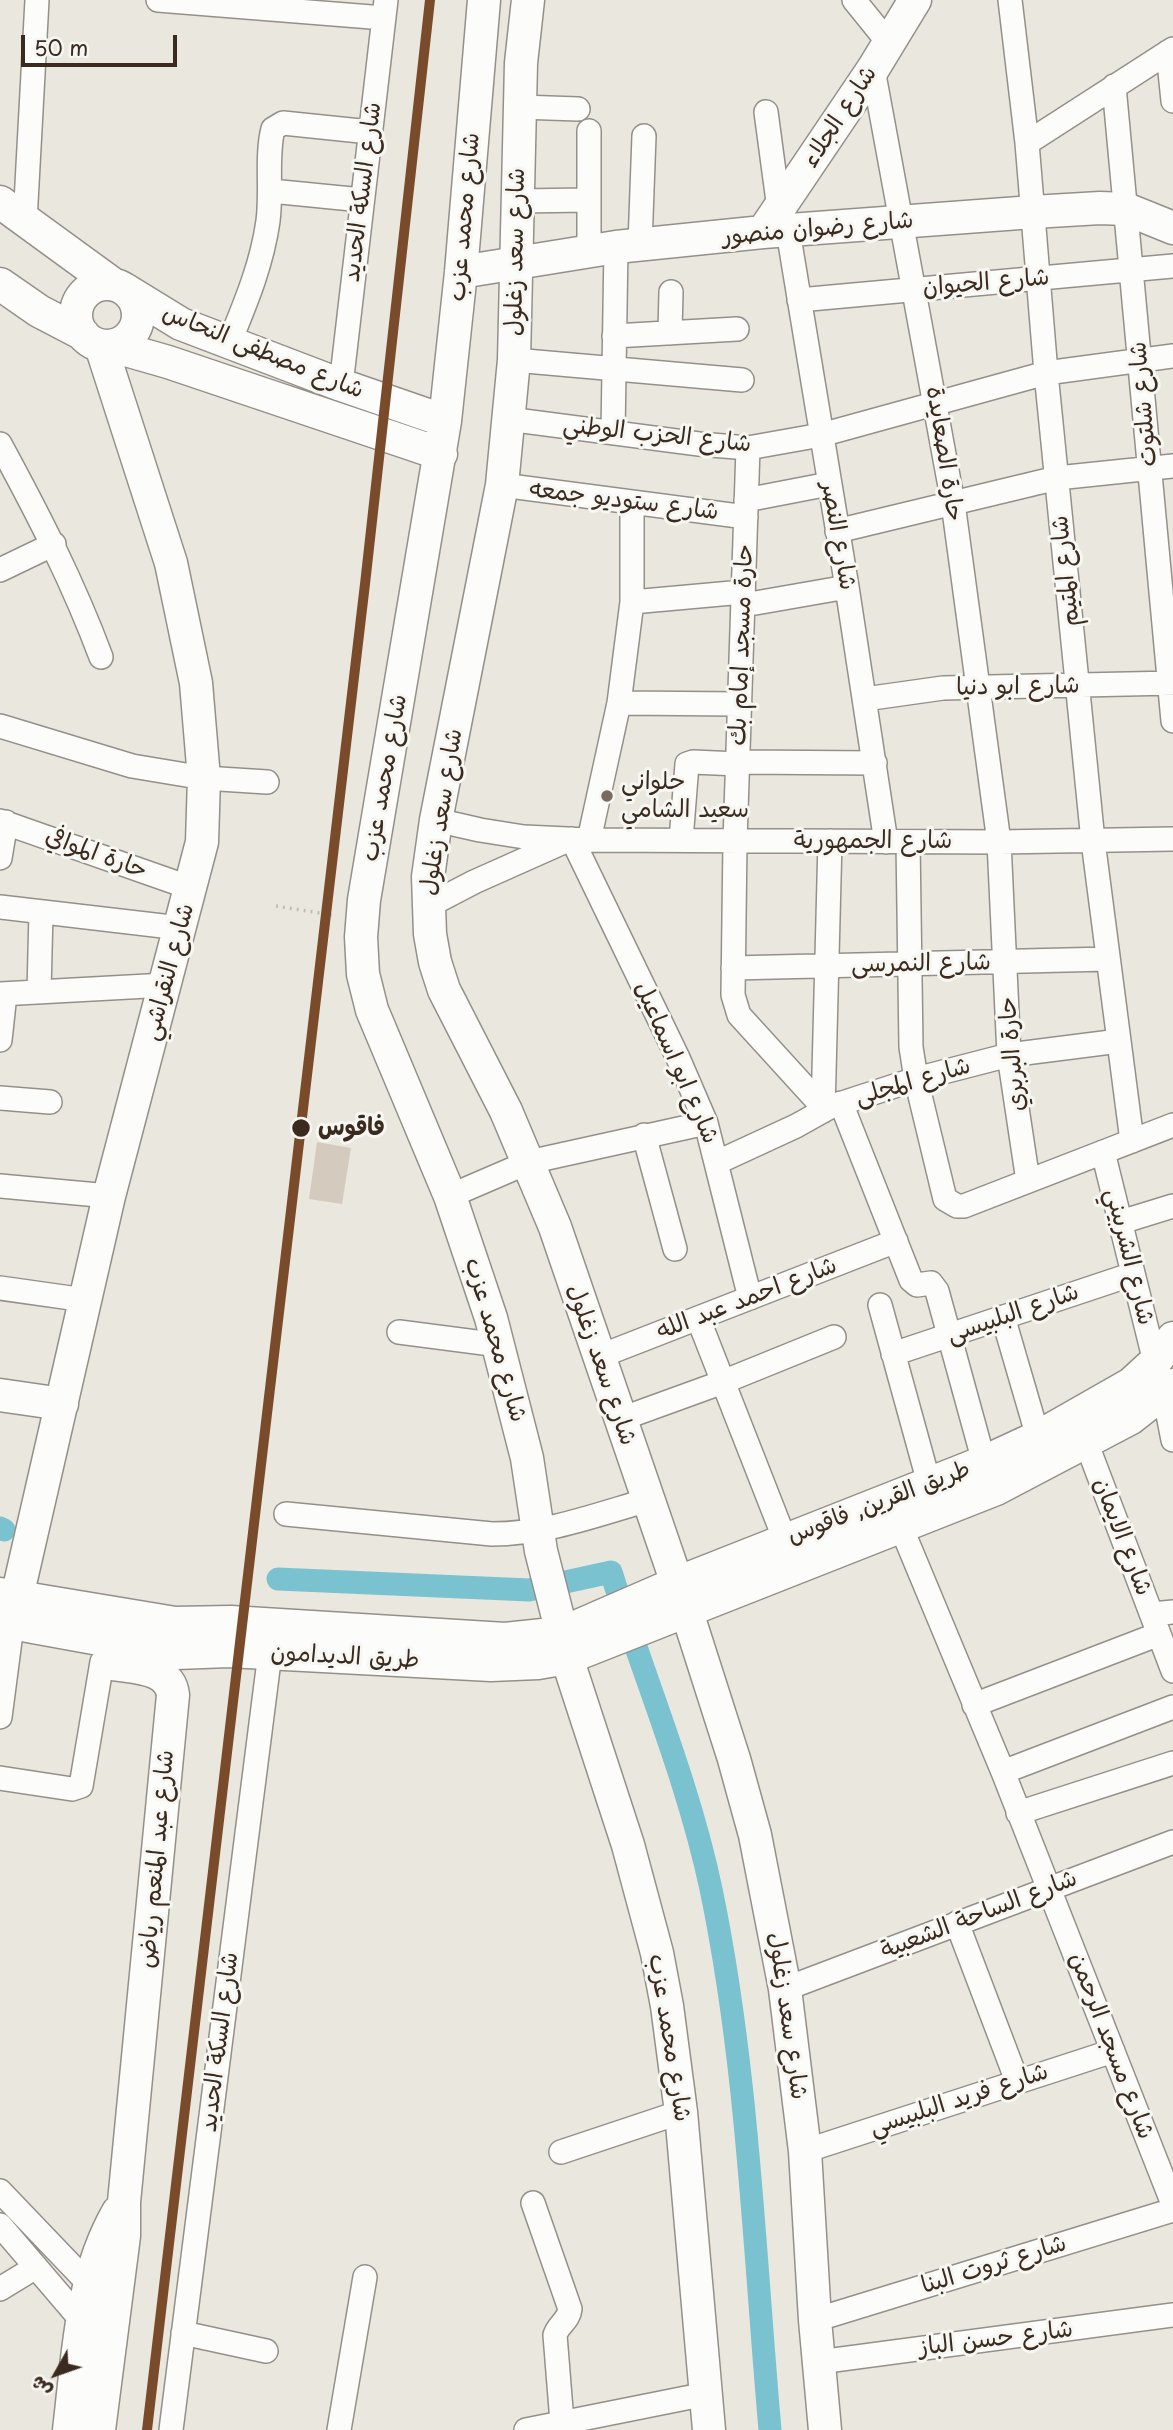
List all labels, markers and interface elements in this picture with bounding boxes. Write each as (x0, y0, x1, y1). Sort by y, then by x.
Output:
scale bar (24, 21, 180, 65)
text: 50 m (34, 31, 88, 63)
street label: شارع الجلاء (796, 61, 884, 173)
street label: شارع السكة الحديد (338, 100, 388, 284)
street label: شارع محمد عزب (443, 131, 487, 303)
street label: شارع سعد زغلول (500, 168, 532, 336)
street label: شارع رضوان منصور (721, 206, 915, 252)
street label: شارع الحيوان (921, 263, 1051, 303)
street label: شارع مصطفى النحاس (158, 298, 368, 406)
street label: شارع شلتوت (1124, 340, 1164, 468)
street label: حارة الصعايدة (919, 384, 969, 524)
street label: شارع الحزب الوطني (561, 411, 753, 459)
street label: شارع ستوديو جمعه (528, 475, 720, 527)
street label: شارع النصر (814, 479, 862, 593)
street label: شارع المتيم (1046, 514, 1086, 628)
street label: حارة مسجد إمام بك (724, 544, 760, 746)
street label: شارع ابو دنيا (956, 672, 1080, 702)
street label: شارع محمد عزب (356, 692, 414, 864)
street label: شارع سعد زغلول (415, 727, 469, 897)
place label: حلواني سعيد الشامي (621, 768, 749, 824)
marker: حلواني سعيد الشامي (599, 788, 615, 804)
street label: حارة الموافي (41, 822, 151, 886)
street label: شارع الجمهورية (794, 827, 952, 855)
street label: شارع النقراشي (137, 900, 201, 1044)
street label: شارع النمرسى (851, 948, 991, 980)
street label: شارع ابو اسماعيل (627, 978, 725, 1148)
street label: حارة البربري (994, 995, 1032, 1113)
street label: شارع المجلى (852, 1052, 974, 1112)
place label: فاقوس (318, 1114, 385, 1142)
marker: فاقوس (290, 1117, 312, 1139)
street label: شارع الشربيني (1098, 1186, 1160, 1328)
street label: شارع احمد عبد الله (653, 1251, 841, 1347)
street label: شارع محمد عزب (458, 1255, 532, 1425)
street label: شارع البلبيسى (943, 1278, 1083, 1350)
street label: شارع سعد زغلول (560, 1281, 642, 1449)
street label: طريق القرين, فاقوس (783, 1455, 975, 1551)
street label: شارع الايمان (1086, 1474, 1158, 1600)
street label: طريق الديدامون (270, 1639, 420, 1675)
street label: شارع عبد المنعم رياض (133, 1749, 181, 1969)
street label: شارع الساحة الشعبية (877, 1864, 1081, 1966)
street label: شارع سعد زغلول (761, 1931, 813, 2101)
street label: شارع مسجد الرحمن (1062, 1949, 1160, 2143)
street label: شارع السكة الحديد (195, 1950, 245, 2134)
street label: شارع محمد عزب (642, 1952, 696, 2124)
street label: شارع فريد البلبيسي (866, 2058, 1052, 2142)
street label: شارع ثروت البنا (918, 2229, 1070, 2301)
street label: شارع حسن الباز (917, 2315, 1075, 2363)
north arrow (21, 2339, 91, 2409)
text: ش (22, 2370, 57, 2405)

